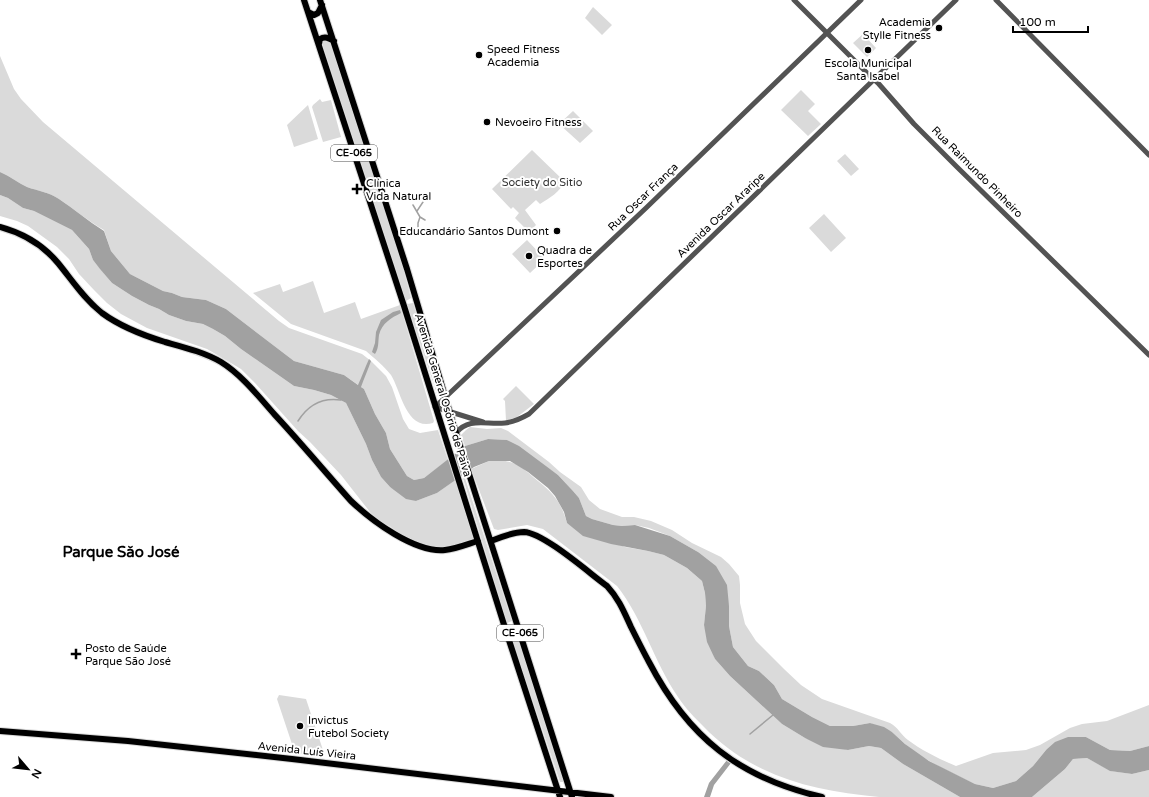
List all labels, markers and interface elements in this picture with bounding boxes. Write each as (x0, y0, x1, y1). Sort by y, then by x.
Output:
scale bar (1013, 8, 1088, 34)
text: 100 m (1019, 15, 1056, 29)
place label: Academia Stylle Fitness (863, 16, 931, 42)
marker: Academia Stylle Fitness (934, 23, 944, 33)
place label: Speed Fitness Academia (487, 43, 560, 69)
marker: Escola Municipal Santa Isabel (863, 45, 873, 55)
marker: Speed Fitness Academia (474, 50, 484, 60)
place label: Escola Municipal Santa Isabel (824, 57, 912, 83)
place label: Nevoeiro Fitness (495, 116, 582, 129)
marker: Nevoeiro Fitness (482, 117, 492, 127)
street label: Rua Raimundo Pinheiro (929, 124, 1025, 220)
road number: CE-065 (331, 145, 377, 161)
street label: Rua Oscar França (605, 160, 681, 234)
street label: Avenida Oscar Araripe (674, 170, 768, 260)
park label: Society do Sitio (502, 176, 583, 189)
place label: Clínica Vida Natural (366, 177, 431, 203)
marker: Clínica Vida Natural (351, 183, 363, 195)
place label: Educandário Santos Dumont (399, 225, 549, 238)
marker: Educandário Santos Dumont (552, 226, 562, 236)
place label: Quadra de Esportes (537, 244, 592, 270)
marker: Quadra de Esportes (524, 251, 534, 261)
street label: Avenida General Osório de Paiva (412, 312, 474, 478)
district label: Parque Săo José (62, 543, 180, 562)
road number: CE-065 (497, 625, 543, 641)
place label: Posto de Saúde Parque São José (85, 642, 171, 668)
marker: Posto de Saúde Parque São José (70, 648, 82, 660)
place label: Invictus Futebol Society (308, 714, 389, 740)
marker: Invictus Futebol Society (295, 721, 305, 731)
street label: Avenida Luís Vieira (257, 739, 357, 763)
north arrow (8, 749, 48, 789)
text: N (29, 767, 44, 780)

